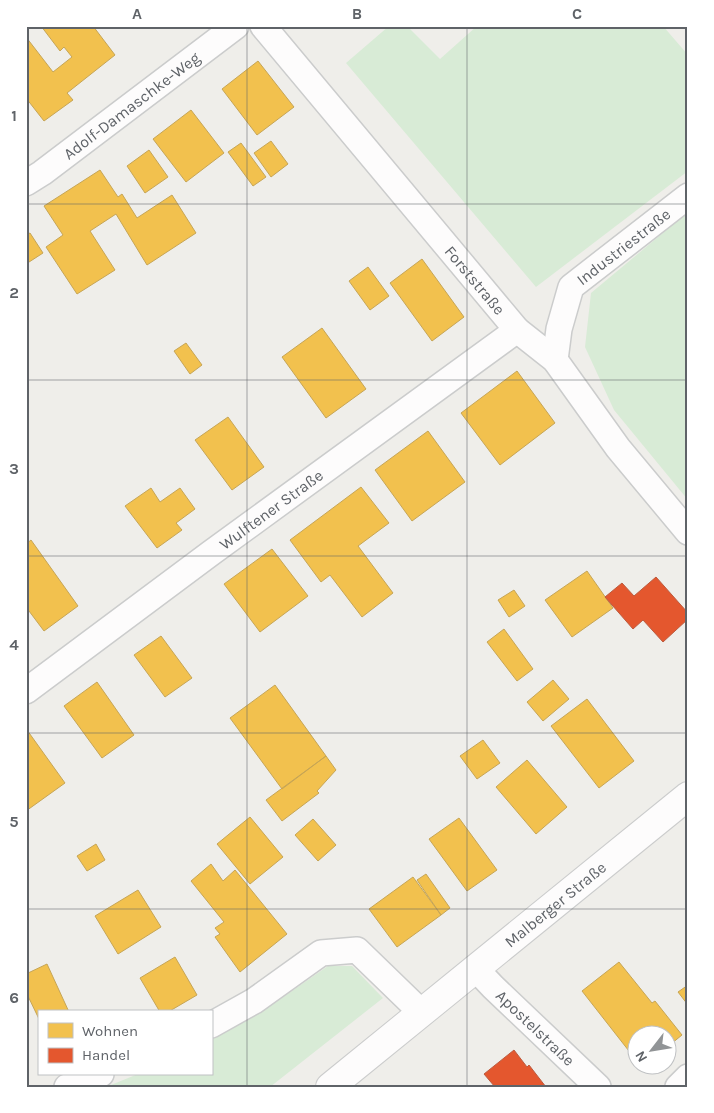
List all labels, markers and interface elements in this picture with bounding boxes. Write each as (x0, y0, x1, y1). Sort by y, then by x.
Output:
text: A (132, 4, 142, 23)
text: B (352, 4, 362, 23)
text: C (572, 4, 582, 23)
street label: Adolf-Damaschke-Weg (59, 47, 203, 163)
text: 1 (11, 106, 17, 125)
street label: Industriestraße (572, 204, 674, 289)
street label: Forststraße (441, 242, 509, 318)
text: 2 (9, 283, 19, 302)
text: 3 (9, 459, 19, 478)
street label: Wulftener Straße (215, 465, 327, 553)
text: 4 (9, 635, 19, 654)
text: 5 (9, 812, 19, 831)
street label: Malberger Straße (500, 857, 610, 951)
street label: Apostelstraße (492, 986, 579, 1069)
text: 6 (9, 988, 19, 1007)
legend (38, 1010, 212, 1076)
text: Wohnen (82, 1022, 138, 1040)
north arrow (626, 1026, 676, 1076)
text: Handel (82, 1046, 130, 1064)
text: N (631, 1048, 651, 1065)

